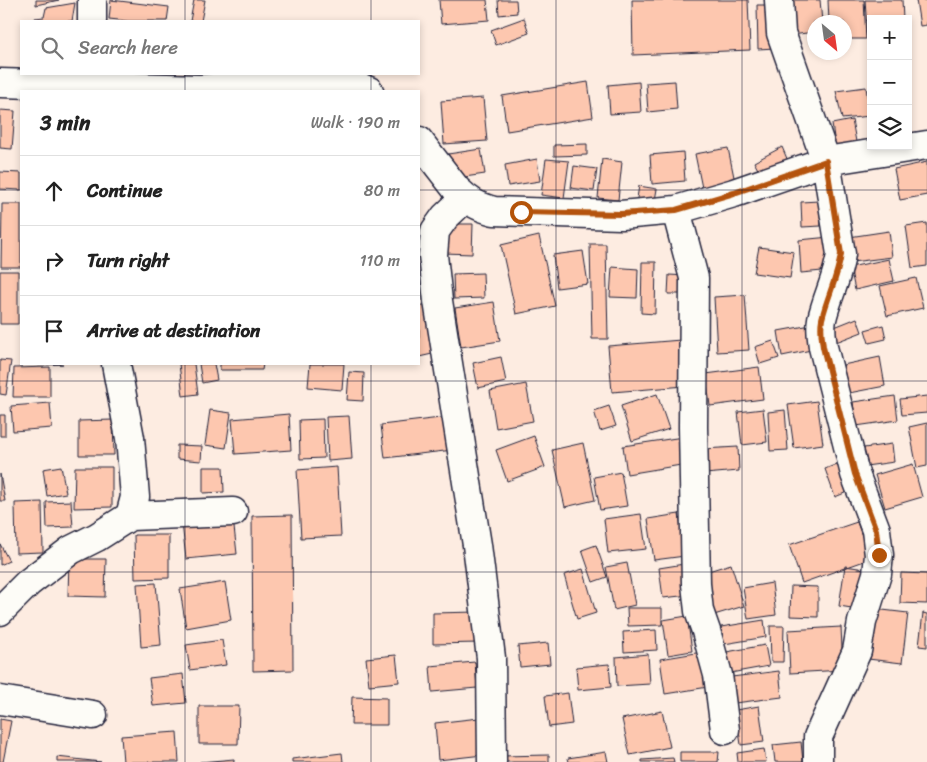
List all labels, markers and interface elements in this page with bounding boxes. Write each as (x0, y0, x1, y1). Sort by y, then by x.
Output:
north arrow (807, 15, 852, 60)
map controls (867, 15, 912, 150)
button: + (867, 15, 912, 60)
search box (20, 20, 420, 75)
text: Search here (78, 31, 178, 64)
icon: search (38, 34, 66, 62)
button: − (867, 60, 912, 105)
text: 3 min (40, 104, 90, 142)
button: layers (867, 105, 912, 150)
text: Walk · 190 m (311, 108, 400, 137)
text: Continue (87, 174, 163, 207)
text: 80 m (364, 176, 400, 205)
icon: ahead (40, 177, 68, 205)
route start (510, 201, 533, 224)
text: Turn right (87, 244, 169, 277)
text: 110 m (360, 246, 400, 275)
icon: right (40, 247, 68, 275)
text: Arrive at destination (87, 314, 260, 347)
icon: arrive (40, 317, 68, 345)
route end (868, 544, 891, 567)

